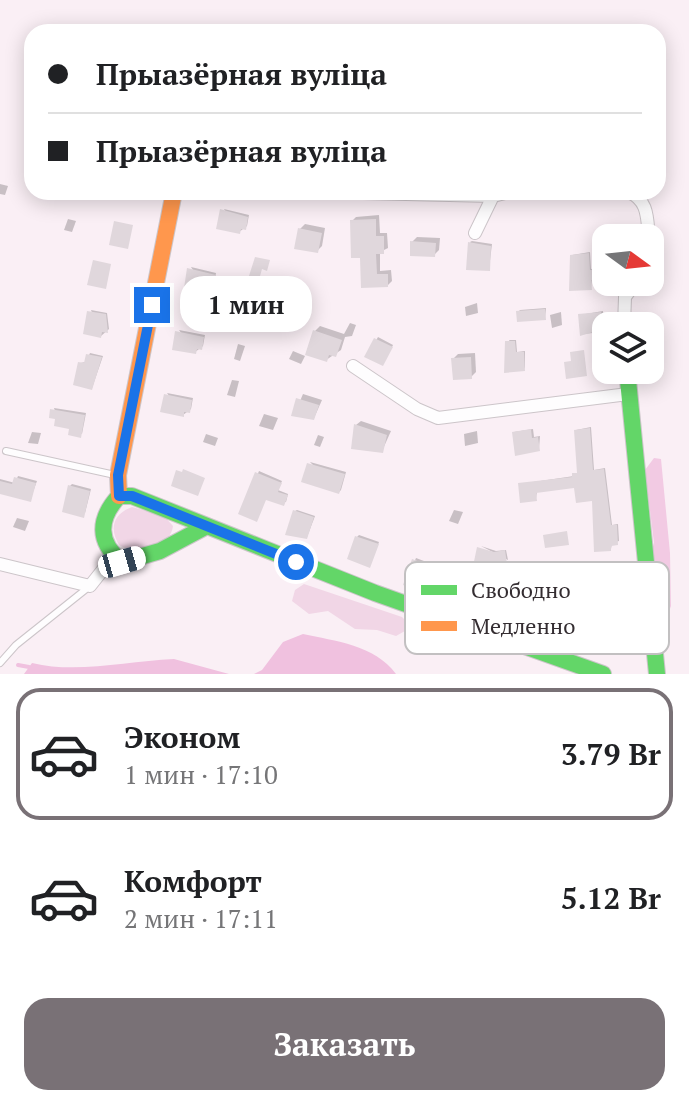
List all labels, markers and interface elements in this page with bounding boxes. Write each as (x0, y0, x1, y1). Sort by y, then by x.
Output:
text: Прыазёрная вуліца (96, 54, 387, 94)
text: Прыазёрная вуліца (96, 131, 387, 171)
north arrow (592, 224, 664, 296)
map controls (592, 224, 664, 384)
callout: 1 мин (180, 277, 312, 333)
route end (134, 287, 170, 323)
text: 1 мин (207, 287, 285, 321)
button: layers (592, 312, 664, 384)
car (96, 544, 148, 580)
route start (278, 544, 314, 580)
legend (405, 562, 669, 654)
text: Свободно (471, 575, 571, 604)
text: Медленно (471, 611, 576, 640)
text: Эконом (124, 717, 240, 757)
icon: car (28, 718, 100, 790)
text: 3.79 Br (561, 734, 661, 774)
text: 1 мин · 17:10 (124, 757, 278, 791)
text: Комфорт (124, 861, 262, 901)
icon: car (28, 862, 100, 934)
text: 5.12 Br (561, 878, 661, 918)
text: 2 мин · 17:11 (124, 901, 278, 935)
button: Заказать (24, 998, 665, 1090)

